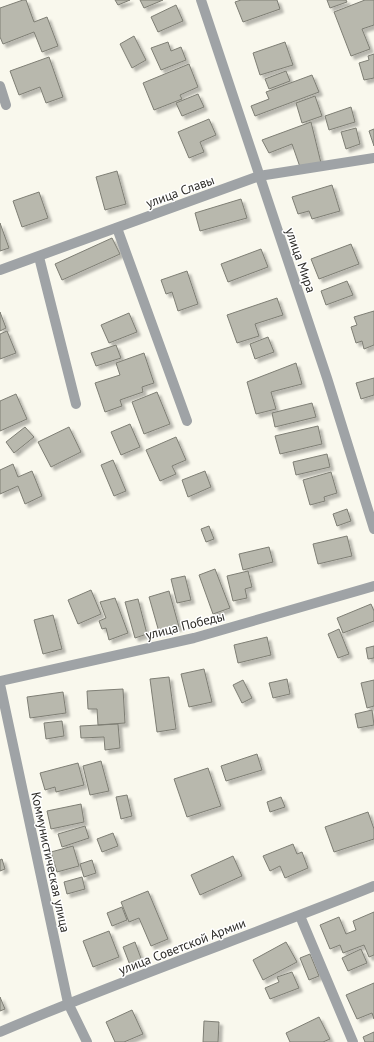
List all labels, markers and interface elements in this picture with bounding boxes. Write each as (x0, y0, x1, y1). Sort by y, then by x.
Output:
street label: улица Славы (144, 171, 217, 212)
street label: улица Мира (282, 226, 320, 295)
street label: улица Победы (144, 607, 226, 644)
street label: Коммунистическая улица (27, 790, 74, 934)
street label: улица Советской Армии (116, 914, 248, 979)

